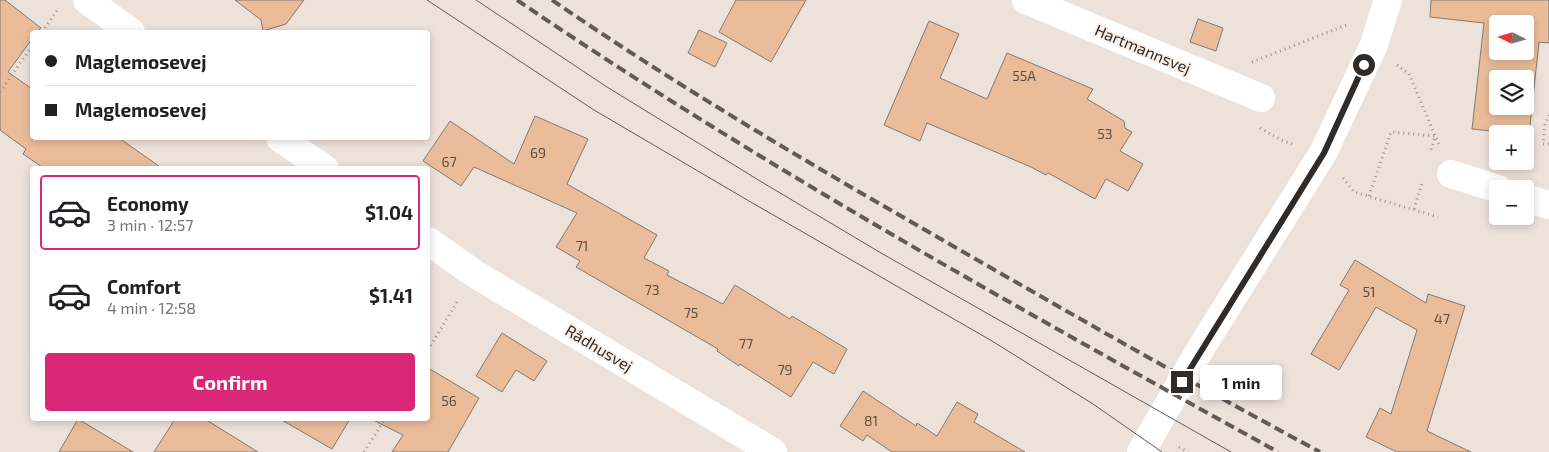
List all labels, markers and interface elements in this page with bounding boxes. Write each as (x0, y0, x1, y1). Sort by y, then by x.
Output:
north arrow (1489, 15, 1534, 60)
map controls (1489, 15, 1534, 225)
street label: Hartmannsvej (1092, 20, 1194, 78)
text: Maglemosevej (75, 50, 206, 73)
route start (1353, 54, 1375, 76)
house number: 55A (1012, 67, 1036, 84)
button: layers (1489, 70, 1534, 115)
text: Maglemosevej (75, 98, 206, 121)
house number: 53 (1097, 125, 1113, 142)
button: + (1489, 125, 1534, 170)
house number: 69 (530, 144, 546, 161)
house number: 67 (441, 153, 457, 170)
button: − (1489, 180, 1534, 225)
icon: car (47, 190, 92, 235)
text: Economy (107, 192, 189, 215)
text: $1.04 (365, 201, 413, 224)
text: 3 min · 12:57 (107, 215, 194, 234)
house number: 71 (576, 237, 588, 254)
icon: car (47, 273, 92, 318)
text: Comfort (107, 275, 181, 298)
house number: 73 (645, 281, 659, 298)
house number: 51 (1362, 283, 1376, 300)
text: $1.41 (369, 284, 413, 307)
text: 4 min · 12:58 (107, 298, 196, 317)
house number: 75 (684, 304, 698, 321)
house number: 47 (1434, 310, 1450, 327)
street label: Rådhusvej (562, 320, 636, 376)
house number: 77 (739, 335, 753, 352)
button: Confirm (45, 353, 415, 411)
house number: 79 (777, 361, 793, 378)
callout: 1 min (1200, 364, 1282, 400)
route end (1171, 371, 1193, 393)
text: 1 min (1222, 373, 1260, 392)
house number: 56 (441, 392, 457, 409)
house number: 81 (864, 412, 878, 429)

